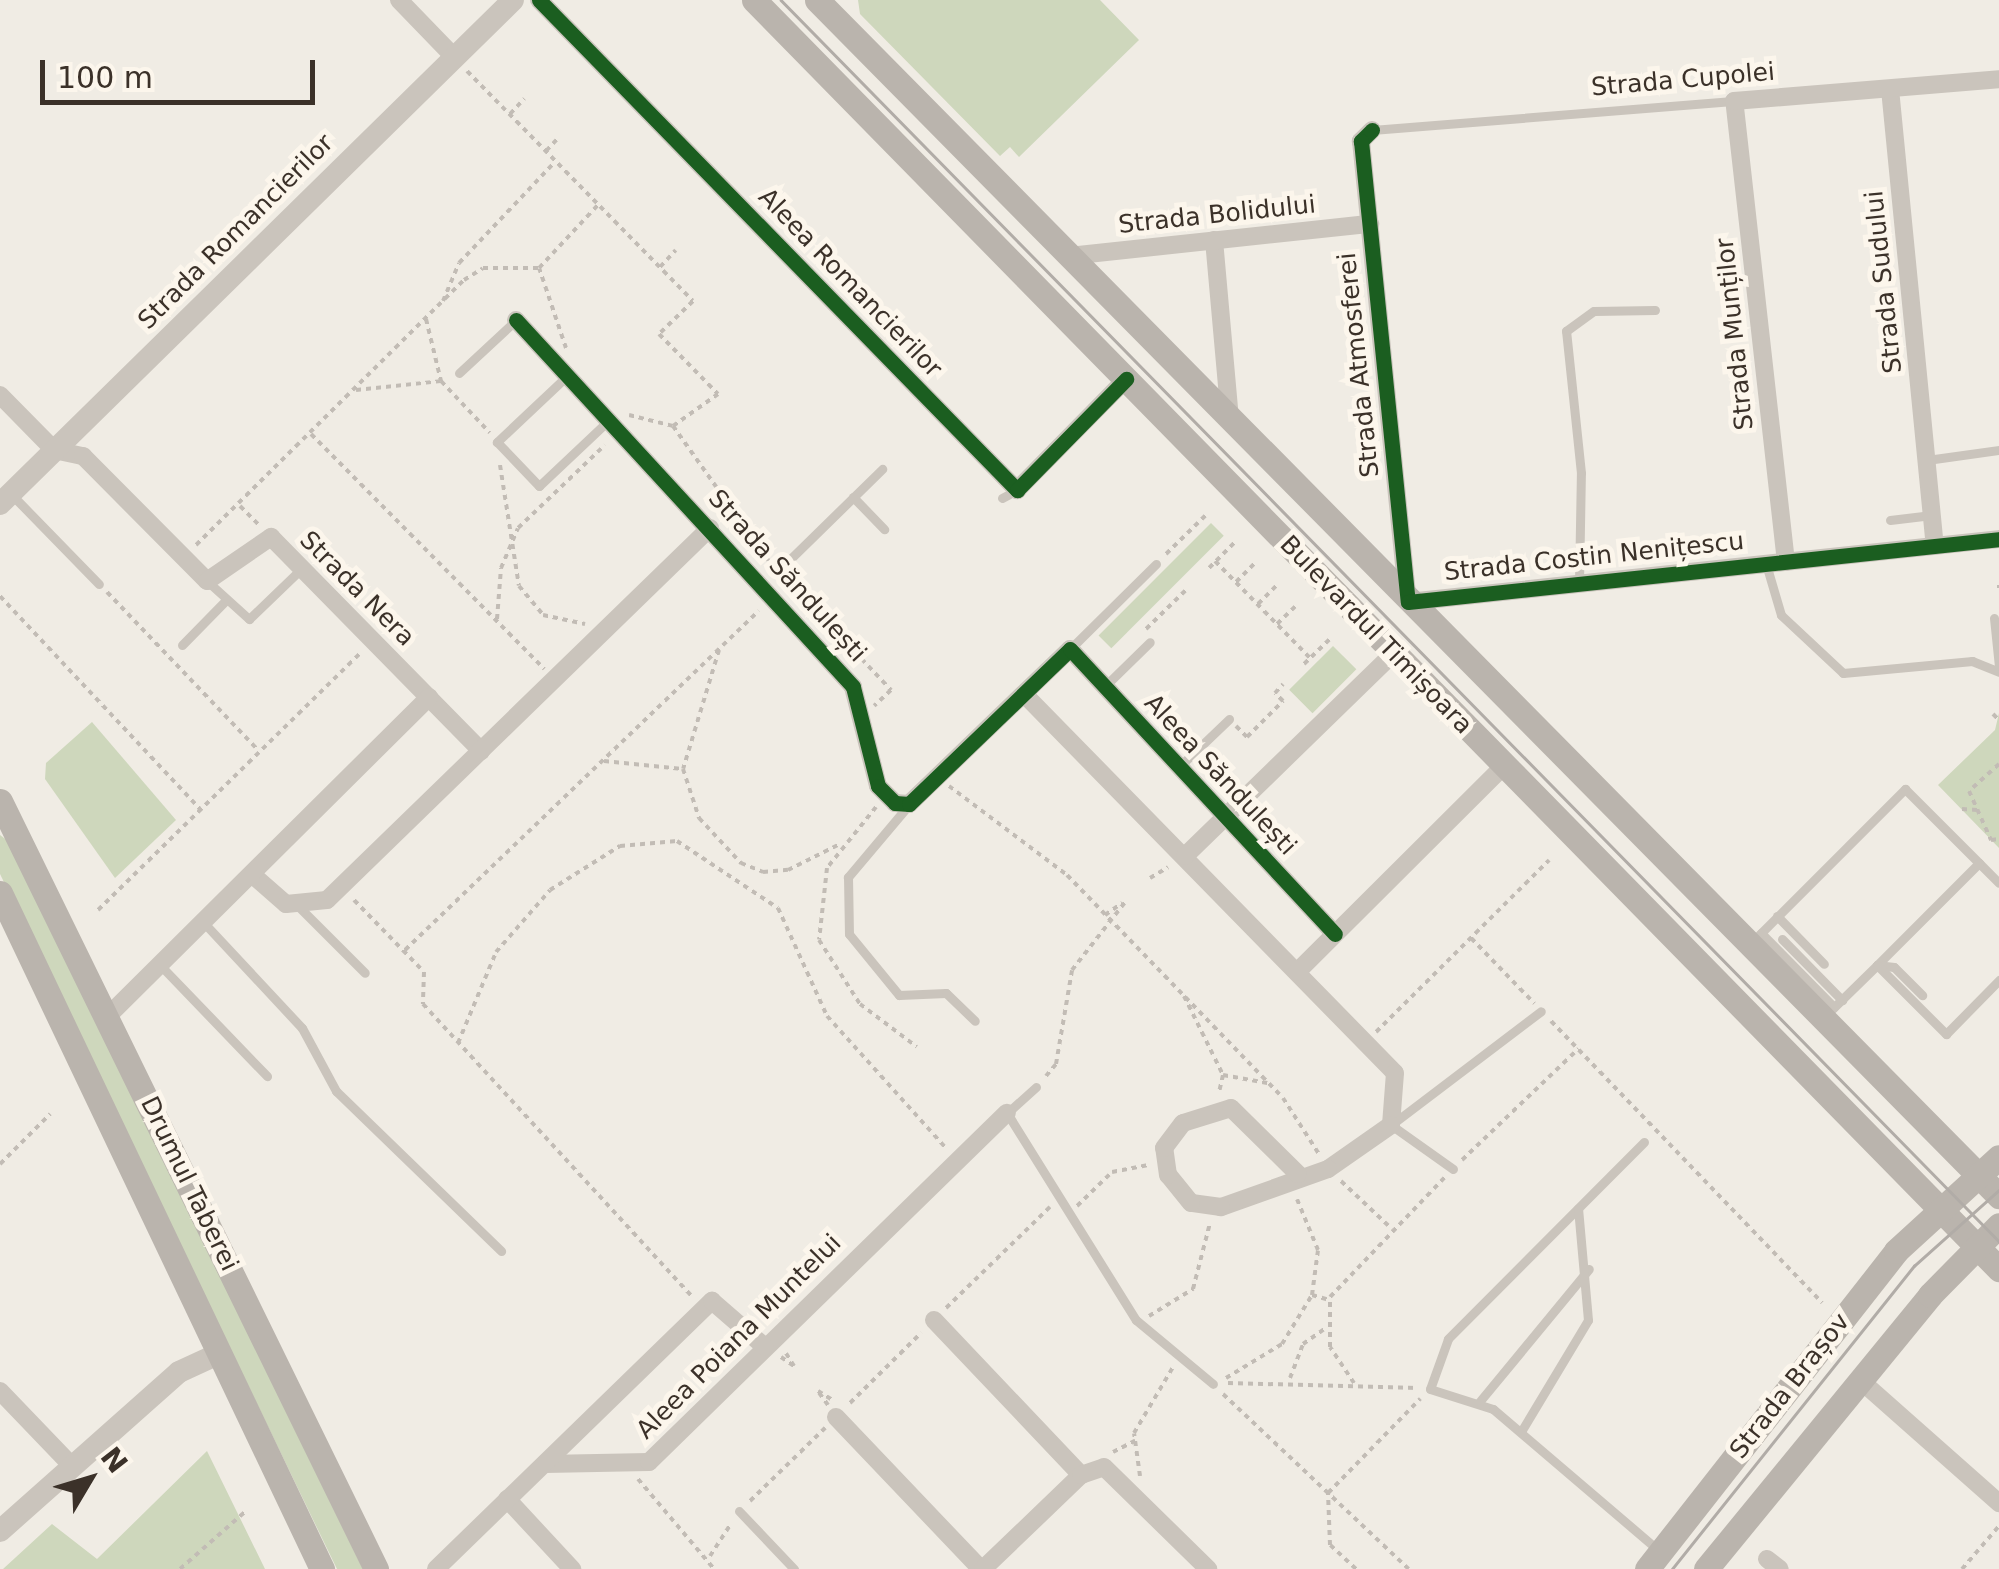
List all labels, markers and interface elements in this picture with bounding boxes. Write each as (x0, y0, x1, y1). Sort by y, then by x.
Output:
scale bar (45, 40, 320, 102)
street label: Strada Cupolei (1590, 57, 1776, 103)
text: 100 m (57, 60, 153, 95)
street label: Strada Romancierilor (132, 128, 340, 336)
street label: Aleea Romancierilor (752, 182, 948, 384)
street label: Strada Sudului (1859, 189, 1909, 375)
street label: Strada Bolidului (1117, 190, 1317, 240)
street label: Strada Munților (1710, 236, 1760, 432)
street label: Strada Atmosferei (1332, 251, 1386, 479)
street label: Strada Săndulești (702, 484, 872, 668)
street label: Strada Nera (293, 525, 421, 653)
street label: Strada Costin Nenițescu (1443, 526, 1745, 588)
street label: Bulevardul Timișoara (1274, 530, 1478, 740)
street label: Aleea Săndulești (1138, 688, 1302, 862)
street label: Drumul Taberei (134, 1092, 244, 1276)
street label: Aleea Poiana Muntelui (630, 1228, 848, 1446)
street label: Strada Brașov (1724, 1307, 1856, 1465)
north arrow (40, 1429, 140, 1529)
text: N (94, 1441, 134, 1480)

